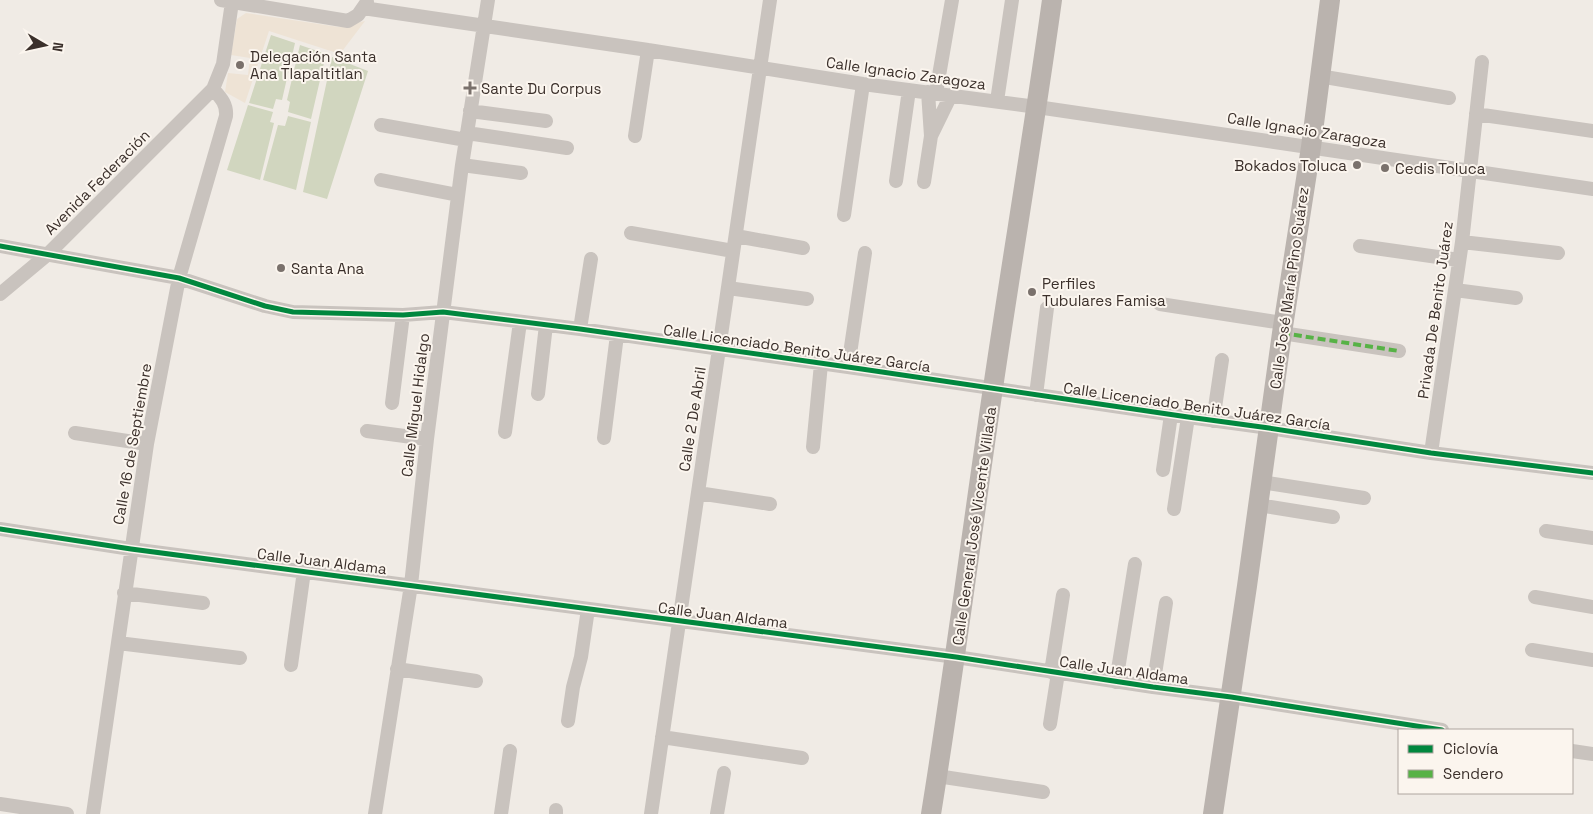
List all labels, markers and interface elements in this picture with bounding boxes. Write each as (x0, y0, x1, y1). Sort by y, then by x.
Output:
north arrow (20, 20, 70, 70)
text: N (48, 41, 67, 53)
place label: Delegación Santa Ana Tlapaltitlan (250, 47, 377, 83)
street label: Calle Ignacio Zaragoza (825, 52, 987, 94)
marker: Delegación Santa Ana Tlapaltitlan (234, 59, 246, 71)
place label: Sante Du Corpus (481, 79, 602, 98)
marker: Sante Du Corpus (463, 81, 477, 95)
street label: Calle Ignacio Zaragoza (1226, 108, 1388, 152)
street label: Avenida Federación (40, 125, 154, 239)
place label: Bokados Toluca (1234, 156, 1347, 175)
marker: Bokados Toluca (1351, 159, 1363, 171)
place label: Cedis Toluca (1395, 159, 1486, 178)
marker: Cedis Toluca (1379, 162, 1391, 174)
street label: Calle José María Pino Suárez (1265, 186, 1313, 390)
street label: Privada De Benito Juárez (1413, 220, 1457, 400)
place label: Santa Ana (291, 259, 365, 278)
marker: Santa Ana (275, 262, 287, 274)
place label: Perfiles Tubulares Famisa (1042, 274, 1166, 310)
marker: Perfiles Tubulares Famisa (1026, 286, 1038, 298)
street label: Calle Licenciado Benito Juárez García (662, 320, 932, 376)
street label: Calle Miguel Hidalgo (397, 332, 433, 478)
street label: Calle 16 de Septiembre (108, 362, 156, 526)
street label: Calle 2 De Abril (674, 365, 710, 473)
street label: Calle Licenciado Benito Juárez García (1062, 378, 1332, 434)
street label: Calle General José Vicente Villada (948, 405, 1000, 647)
street label: Calle Juan Aldama (256, 544, 388, 578)
street label: Calle Juan Aldama (657, 598, 789, 632)
street label: Calle Juan Aldama (1058, 652, 1190, 689)
legend (1398, 729, 1573, 794)
text: Ciclovía (1443, 739, 1499, 758)
text: Sendero (1443, 764, 1503, 783)

